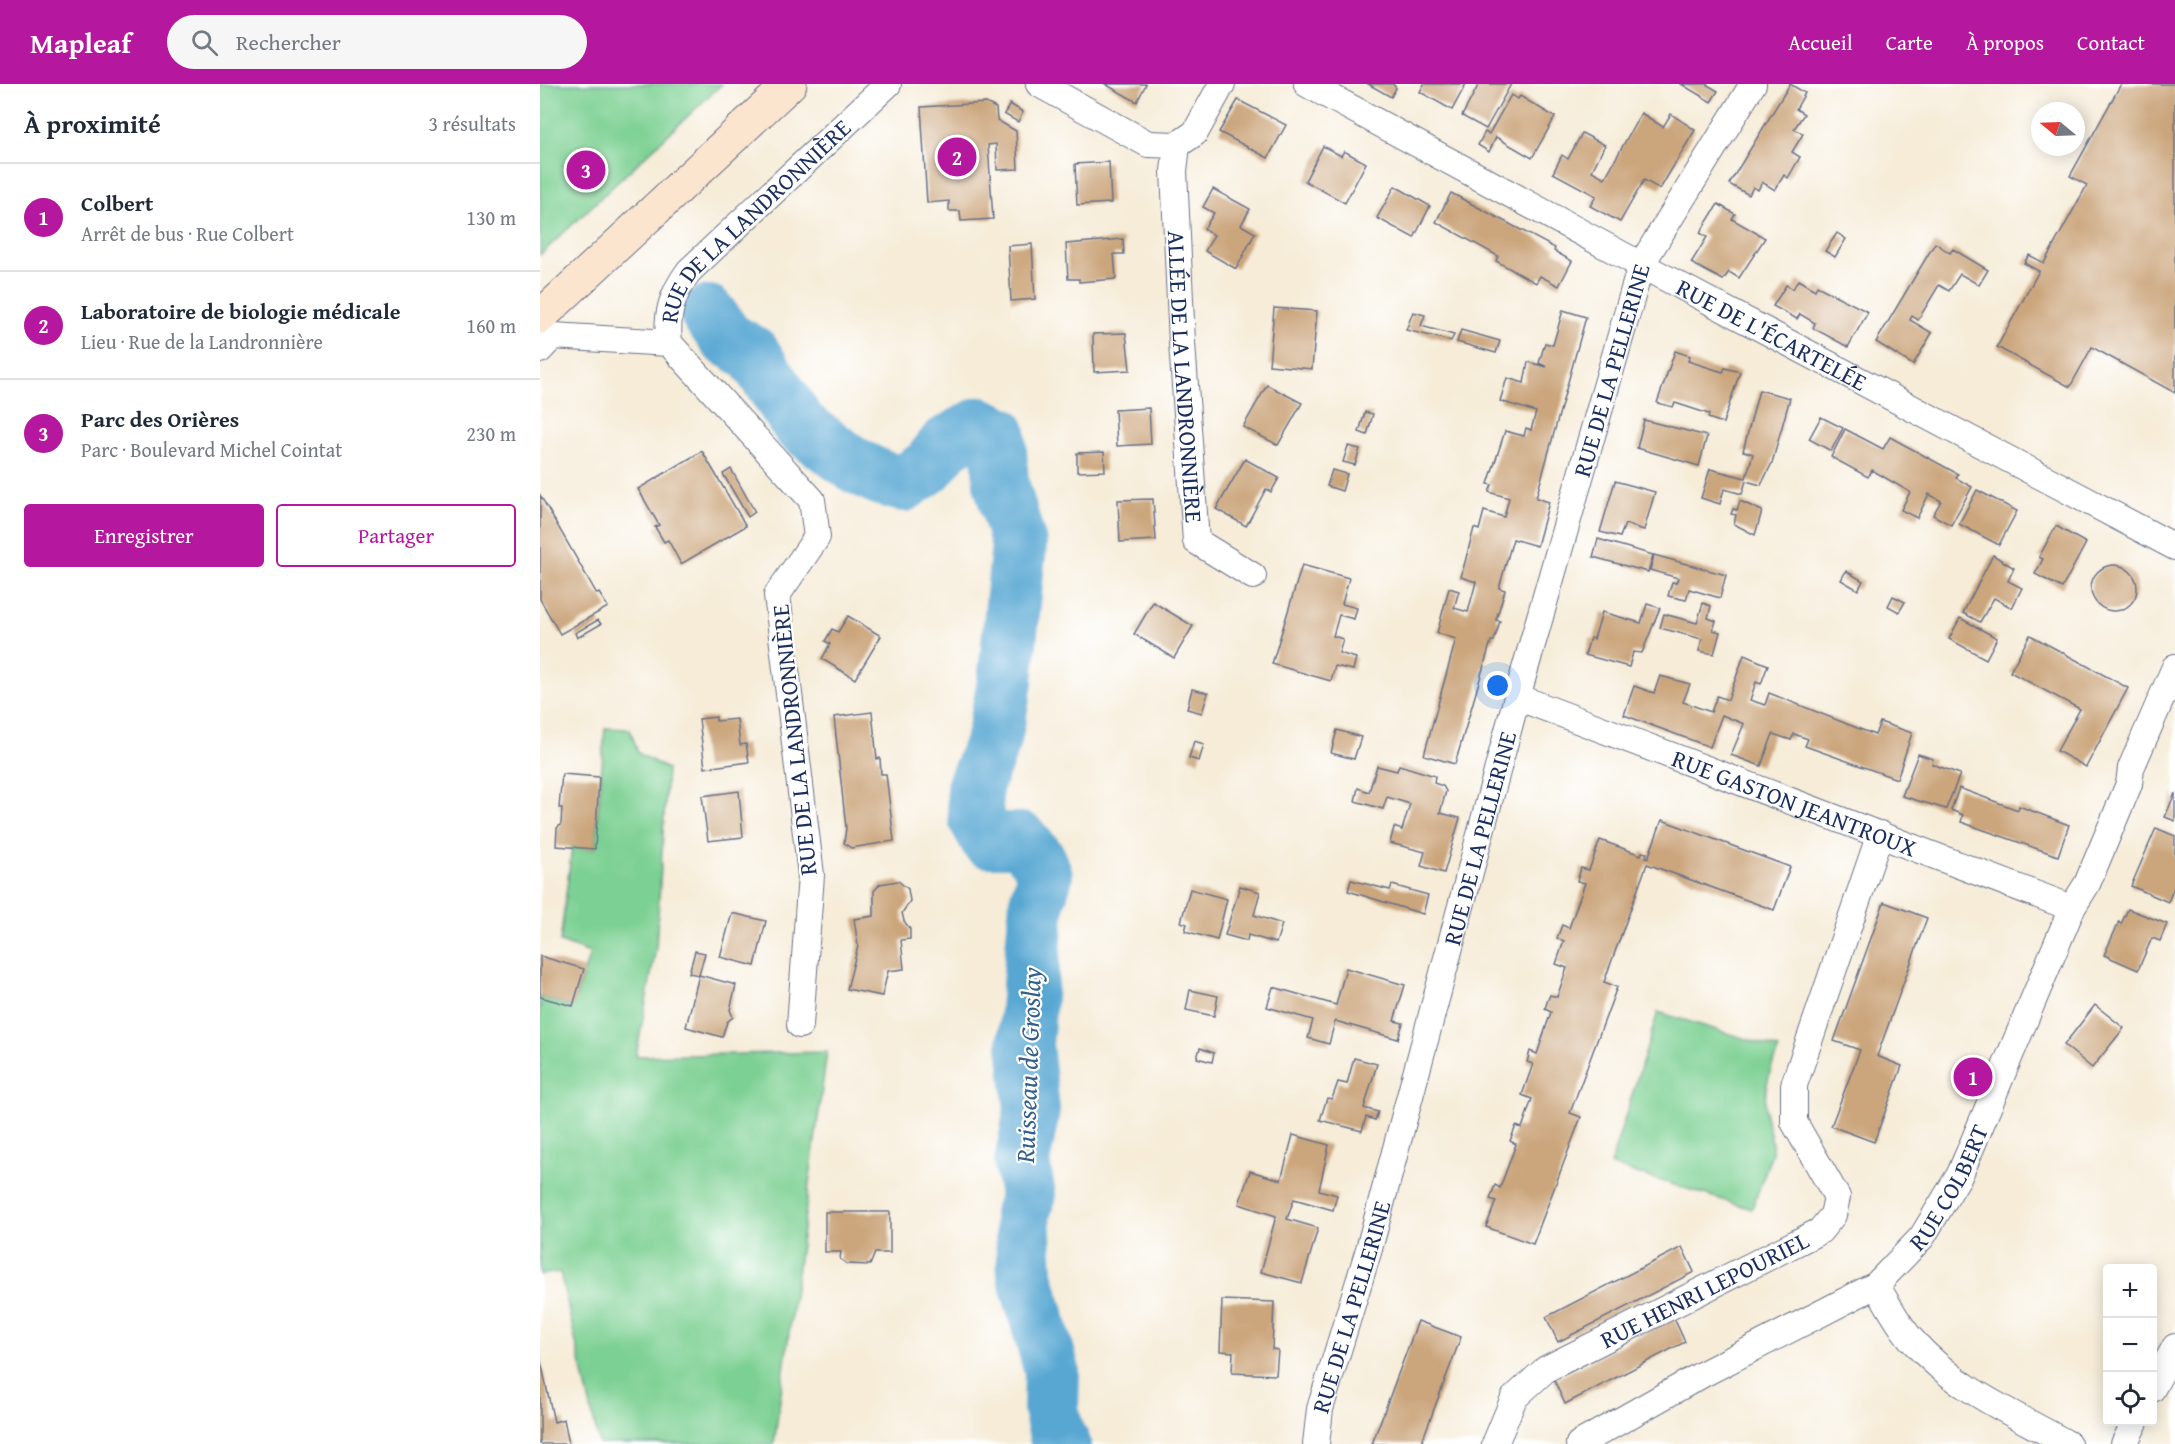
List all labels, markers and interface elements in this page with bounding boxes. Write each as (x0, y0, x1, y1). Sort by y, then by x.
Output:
search box (167, 15, 587, 69)
text: Mapleaf (30, 22, 131, 63)
icon: search (188, 26, 221, 59)
text: Rechercher (236, 26, 341, 58)
text: Accueil (1788, 27, 1853, 58)
text: Carte (1886, 27, 1933, 58)
text: À propos (1966, 27, 2044, 58)
text: Contact (2077, 27, 2145, 58)
north arrow (2031, 102, 2085, 156)
text: À proximité (24, 104, 161, 143)
text: 3 résultats (428, 109, 516, 138)
street label: RUE DE LA LANDRONNIÈRE (651, 110, 858, 325)
pin: 2 (938, 134, 976, 180)
pin: 3 (566, 148, 606, 193)
text: Colbert (81, 187, 153, 219)
text: 1 (38, 203, 49, 232)
text: 130 m (466, 203, 516, 232)
text: Arrêt de bus · Rue Colbert (81, 219, 294, 248)
street label: ALLÉE DE LA LANDRONNIÈRE (1159, 229, 1212, 524)
street label: RUE DE LA PELLERINE (1564, 260, 1658, 481)
street label: RUE DE L'ÉCARTELÉE (1671, 269, 1873, 399)
text: Laboratoire de biologie médicale (81, 295, 401, 327)
text: 2 (38, 311, 49, 340)
text: 160 m (466, 311, 516, 340)
text: Lieu · Rue de la Landronnière (81, 327, 323, 356)
text: Parc des Orières (81, 403, 239, 435)
text: 3 (38, 419, 49, 448)
text: 230 m (466, 419, 516, 448)
text: Parc · Boulevard Michel Cointat (81, 435, 342, 464)
button: Enregistrer (24, 504, 264, 567)
button: Partager (276, 504, 516, 567)
street label: RUE DE LA LANDRONNIÈRE (762, 603, 826, 877)
your location (1483, 671, 1512, 700)
street label: RUE DE LA PELLERINE (1434, 727, 1525, 949)
street label: RUE GASTON JEANTROUX (1667, 740, 1922, 865)
water label: Ruisseau de Groslay (1005, 966, 1051, 1165)
pin: 1 (1954, 1054, 1992, 1100)
street label: RUE COLBERT (1900, 1119, 1996, 1258)
street label: RUE DE LA PELLERINE (1302, 1197, 1399, 1417)
street label: RUE HENRI LEPOURIEL (1594, 1222, 1815, 1357)
map controls (2103, 1264, 2157, 1426)
button: + (2103, 1264, 2157, 1318)
button: − (2103, 1318, 2157, 1372)
button: locate (2103, 1372, 2157, 1426)

